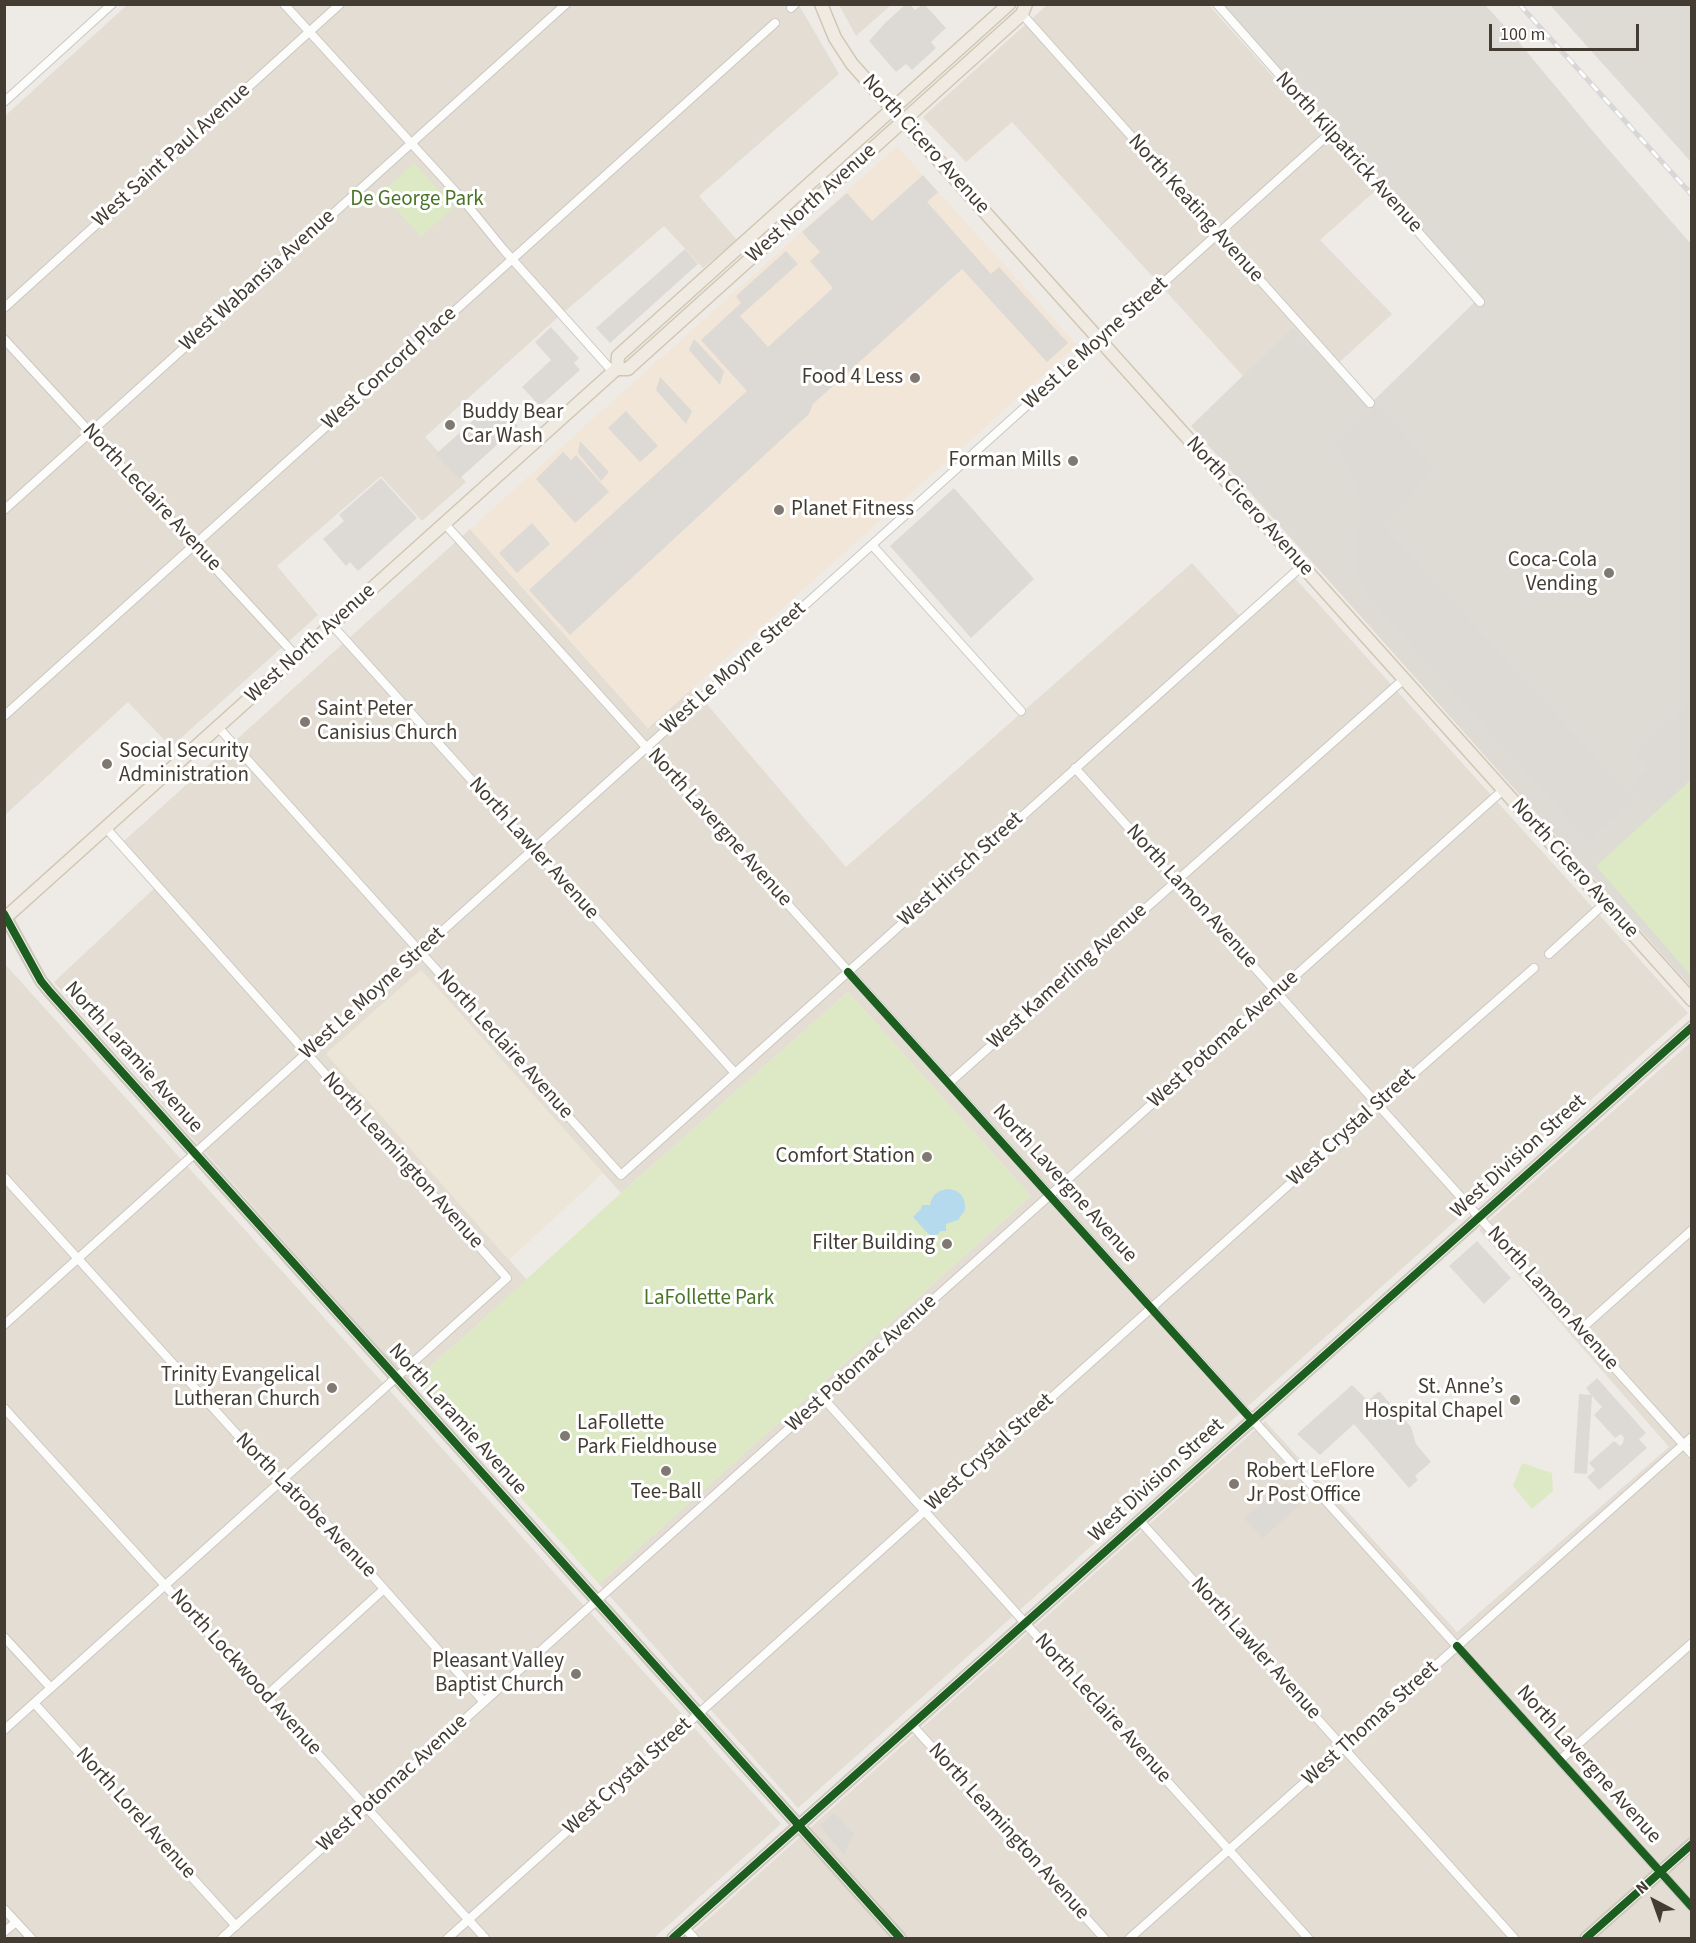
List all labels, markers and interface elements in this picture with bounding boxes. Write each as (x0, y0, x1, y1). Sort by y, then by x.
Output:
scale bar (1492, 12, 1642, 50)
text: 100 m (1500, 22, 1545, 47)
street label: North Kilpatrick Avenue (1269, 67, 1427, 239)
street label: North Cicero Avenue (856, 70, 994, 220)
street label: West Saint Paul Avenue (88, 79, 256, 233)
street label: North Keating Avenue (1122, 130, 1268, 288)
street label: West North Avenue (742, 139, 882, 269)
park label: De George Park (350, 187, 484, 213)
street label: West Wabansia Avenue (175, 205, 341, 357)
street label: West Le Moyne Street (1018, 272, 1174, 416)
street label: West Concord Place (318, 302, 462, 436)
place label: Food 4 Less (802, 365, 903, 391)
marker: Food 4 Less (908, 371, 922, 385)
place label: Buddy Bear Car Wash (462, 400, 563, 450)
marker: Buddy Bear Car Wash (443, 418, 457, 432)
street label: North Leclaire Avenue (76, 419, 226, 577)
street label: North Cicero Avenue (1180, 432, 1318, 582)
place label: Forman Mills (949, 448, 1061, 474)
marker: Forman Mills (1066, 454, 1080, 468)
place label: Planet Fitness (791, 497, 914, 523)
marker: Planet Fitness (772, 503, 786, 517)
place label: Coca-Cola Vending (1508, 548, 1597, 598)
marker: Coca-Cola Vending (1602, 566, 1616, 580)
street label: West North Avenue (241, 579, 381, 709)
street label: West Le Moyne Street (656, 597, 812, 741)
place label: Saint Peter Canisius Church (317, 697, 458, 747)
marker: Saint Peter Canisius Church (298, 715, 312, 729)
place label: Social Security Administration (119, 739, 249, 789)
street label: North Lavergne Avenue (641, 744, 797, 912)
marker: Social Security Administration (100, 757, 114, 771)
street label: North Lawler Avenue (462, 773, 604, 925)
street label: North Cicero Avenue (1505, 794, 1643, 944)
street label: West Hirsch Street (893, 807, 1029, 933)
street label: North Lamon Avenue (1120, 820, 1262, 974)
street label: West Kamerling Avenue (983, 899, 1153, 1055)
street label: West Le Moyne Street (295, 922, 451, 1066)
street label: North Leclaire Avenue (430, 965, 578, 1125)
street label: West Potomac Avenue (1144, 966, 1304, 1114)
street label: North Laramie Avenue (58, 977, 208, 1139)
street label: West Crystal Street (1283, 1064, 1421, 1192)
street label: North Leamington Avenue (316, 1068, 488, 1254)
street label: West Division Street (1446, 1090, 1592, 1224)
street label: North Lavergne Avenue (986, 1100, 1142, 1268)
place label: Comfort Station (776, 1144, 915, 1170)
marker: Comfort Station (920, 1150, 934, 1164)
street label: North Lamon Avenue (1481, 1222, 1623, 1376)
place label: Filter Building (812, 1231, 935, 1257)
marker: Filter Building (940, 1237, 954, 1251)
park label: LaFollette Park (644, 1286, 774, 1312)
street label: West Potomac Avenue (782, 1290, 942, 1438)
street label: North Laramie Avenue (382, 1339, 532, 1501)
place label: Trinity Evangelical Lutheran Church (161, 1363, 320, 1413)
place label: St. Anne’s Hospital Chapel (1364, 1375, 1503, 1425)
marker: Trinity Evangelical Lutheran Church (325, 1381, 339, 1395)
street label: West Crystal Street (921, 1389, 1059, 1517)
marker: St. Anne’s Hospital Chapel (1508, 1393, 1522, 1407)
place label: LaFollette Park Fieldhouse (577, 1411, 717, 1461)
street label: West Division Street (1084, 1414, 1230, 1548)
street label: North Latrobe Avenue (229, 1428, 381, 1584)
marker: LaFollette Park Fieldhouse (558, 1429, 572, 1443)
place label: Robert LeFlore Jr Post Office (1246, 1459, 1375, 1509)
marker: Tee-Ball (659, 1464, 673, 1478)
marker: Robert LeFlore Jr Post Office (1227, 1477, 1241, 1491)
place label: Tee-Ball (630, 1480, 702, 1506)
street label: North Lawler Avenue (1184, 1573, 1326, 1725)
street label: North Lockwood Avenue (164, 1585, 326, 1761)
street label: North Leclaire Avenue (1028, 1629, 1176, 1789)
place label: Pleasant Valley Baptist Church (432, 1649, 564, 1699)
street label: West Thomas Street (1298, 1656, 1444, 1792)
marker: Pleasant Valley Baptist Church (569, 1667, 583, 1681)
street label: North Lavergne Avenue (1510, 1681, 1666, 1849)
street label: West Potomac Avenue (313, 1710, 473, 1858)
street label: West Crystal Street (559, 1713, 697, 1841)
street label: North Leamington Avenue (922, 1739, 1094, 1925)
street label: North Lorel Avenue (69, 1743, 201, 1885)
north arrow (1624, 1871, 1684, 1931)
text: N (1631, 1876, 1653, 1899)

